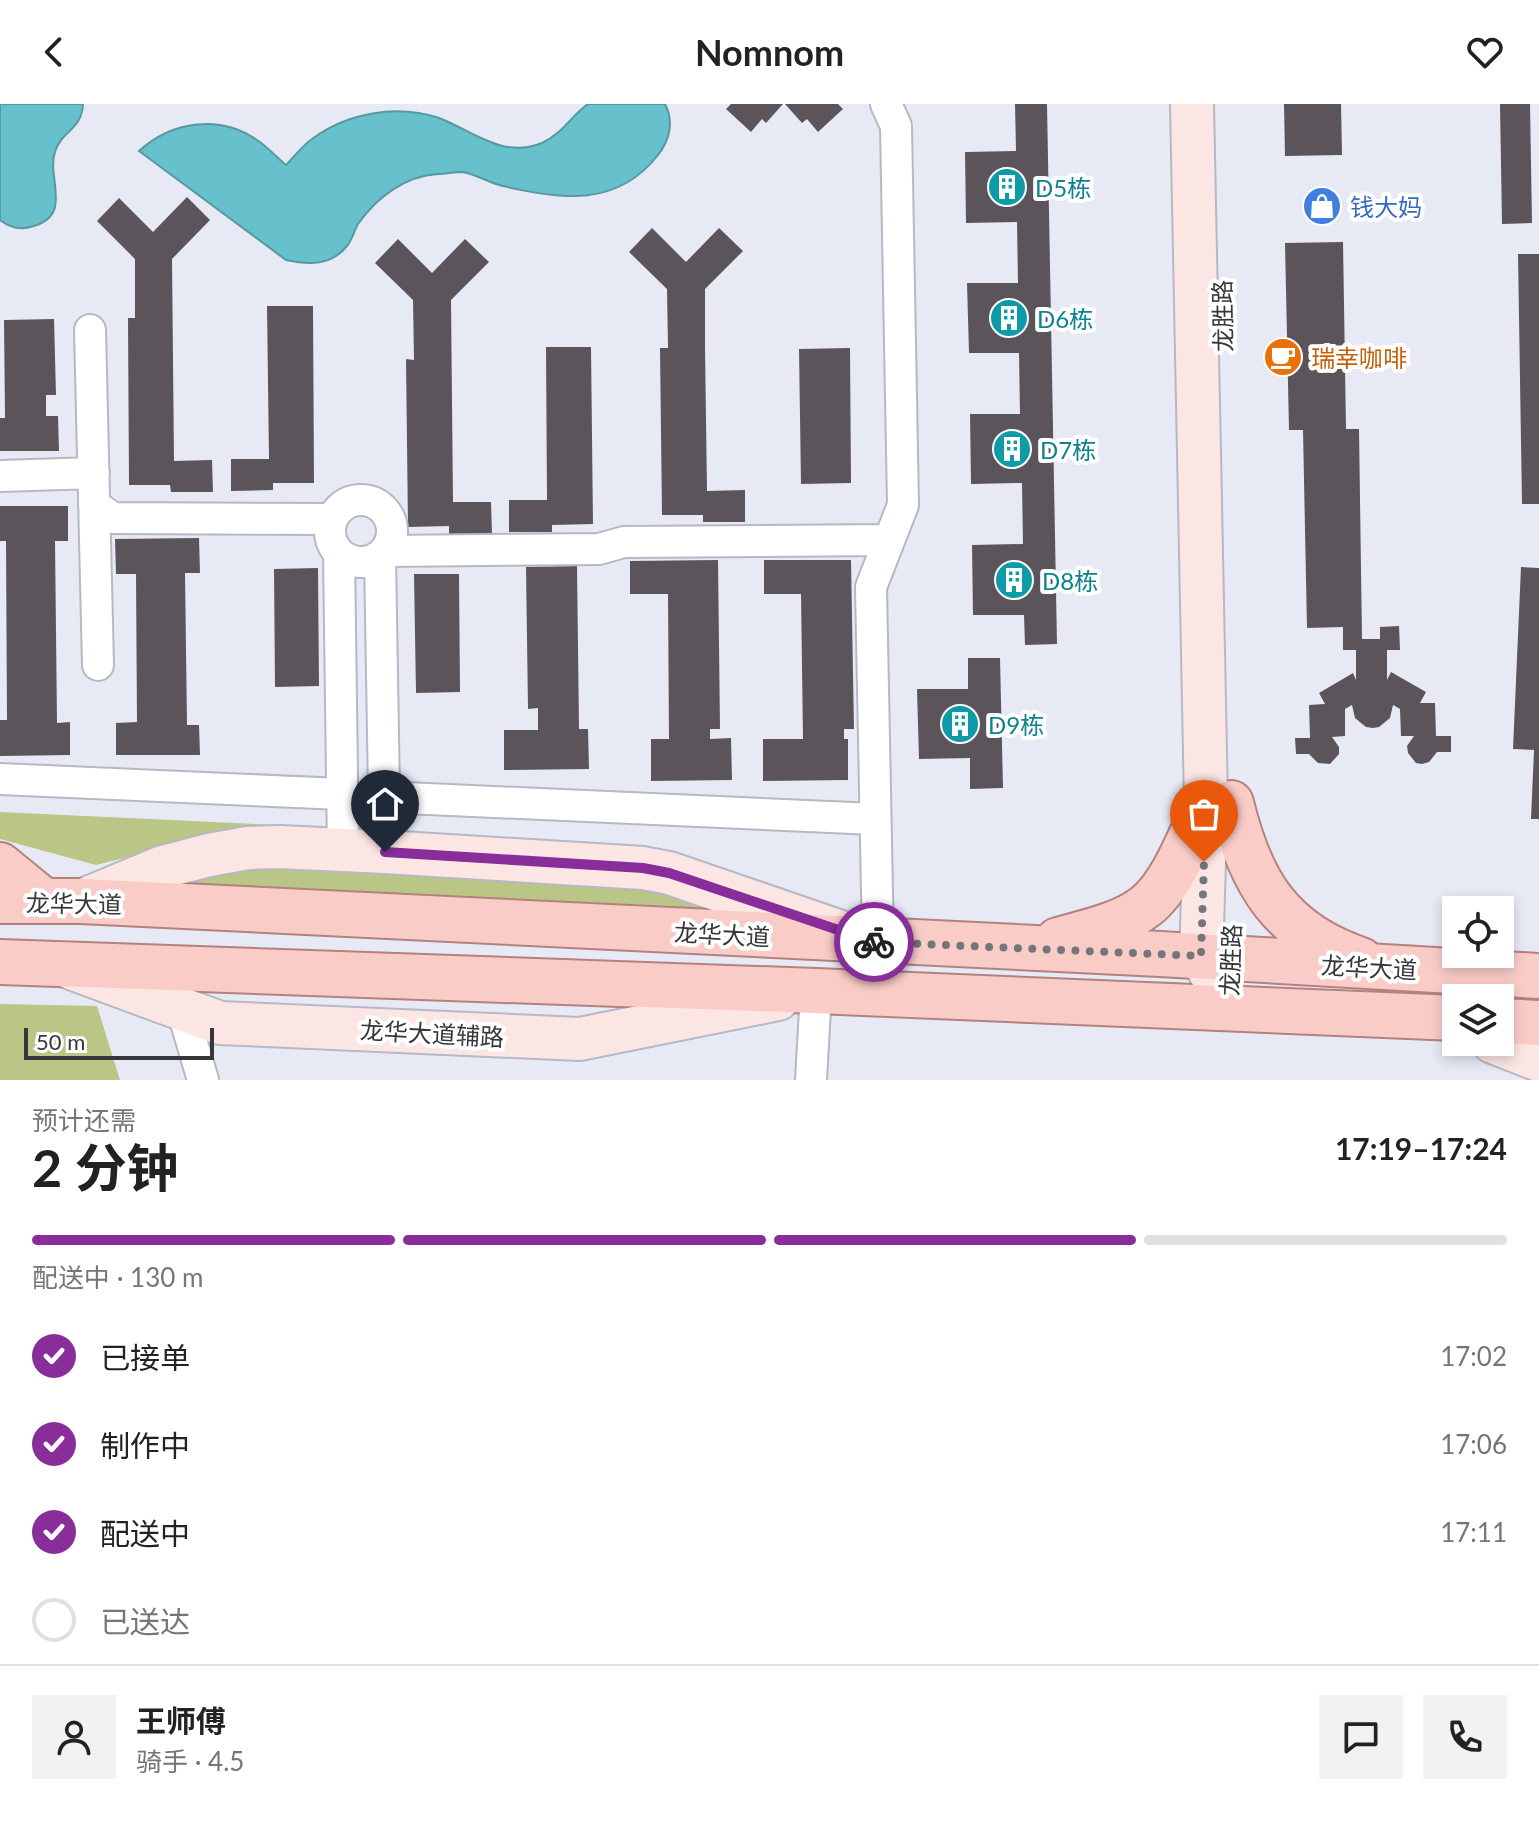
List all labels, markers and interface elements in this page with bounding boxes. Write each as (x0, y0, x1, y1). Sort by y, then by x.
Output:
icon: back (32, 30, 76, 74)
text: Nomnom (695, 30, 844, 74)
icon: heart (1463, 30, 1507, 74)
building icon: D5栋 (986, 166, 1028, 208)
place label: D5栋 (1035, 173, 1091, 202)
shop icon: 钱大妈 (1301, 185, 1343, 227)
place label: 钱大妈 (1350, 192, 1422, 221)
street label: 龙胜路 (1207, 280, 1237, 352)
building icon: D6栋 (988, 297, 1030, 339)
place label: D6栋 (1037, 304, 1093, 333)
cafe icon: 瑞幸咖啡 (1262, 336, 1304, 378)
place label: 瑞幸咖啡 (1311, 343, 1407, 372)
building icon: D7栋 (991, 428, 1033, 470)
place label: D7栋 (1040, 435, 1096, 464)
building icon: D8栋 (993, 559, 1035, 601)
place label: D8栋 (1042, 566, 1098, 595)
building icon: D9栋 (939, 703, 981, 745)
place label: D9栋 (988, 710, 1044, 739)
pin (351, 770, 419, 852)
pin (1170, 780, 1238, 862)
icon: home (363, 782, 407, 826)
icon: bag (1182, 792, 1226, 836)
street label: 龙华大道 (26, 888, 122, 918)
map controls (1442, 896, 1514, 1056)
button: locate (1442, 896, 1514, 968)
courier (834, 902, 914, 982)
street label: 龙华大道 (673, 917, 771, 951)
icon: bike (852, 920, 896, 964)
street label: 龙胜路 (1214, 924, 1246, 996)
street label: 龙华大道 (1320, 950, 1418, 984)
button: layers (1442, 984, 1514, 1056)
street label: 龙华大道辅路 (359, 1015, 505, 1051)
scale bar (24, 1024, 214, 1060)
text: 50 m (36, 1028, 85, 1055)
text: 预计还需 (32, 1104, 136, 1136)
text: 17:19–17:24 (1335, 1130, 1507, 1166)
text: 2 分钟 (32, 1136, 179, 1198)
text: 配送中 · 130 m (32, 1261, 203, 1293)
icon: check (32, 1334, 76, 1378)
text: 已接单 (100, 1339, 190, 1375)
text: 17:02 (1440, 1340, 1507, 1372)
icon: check (32, 1422, 76, 1466)
text: 制作中 (100, 1427, 190, 1463)
text: 17:06 (1440, 1428, 1507, 1460)
icon: check (32, 1510, 76, 1554)
text: 配送中 (100, 1515, 190, 1551)
text: 17:11 (1440, 1516, 1507, 1548)
text: 已送达 (100, 1603, 190, 1639)
button: person (32, 1695, 116, 1779)
button: chat (1319, 1695, 1403, 1779)
button: phone (1423, 1695, 1507, 1779)
text: 王师傅 (136, 1702, 226, 1738)
text: 骑手 · 4.5 (136, 1745, 244, 1777)

